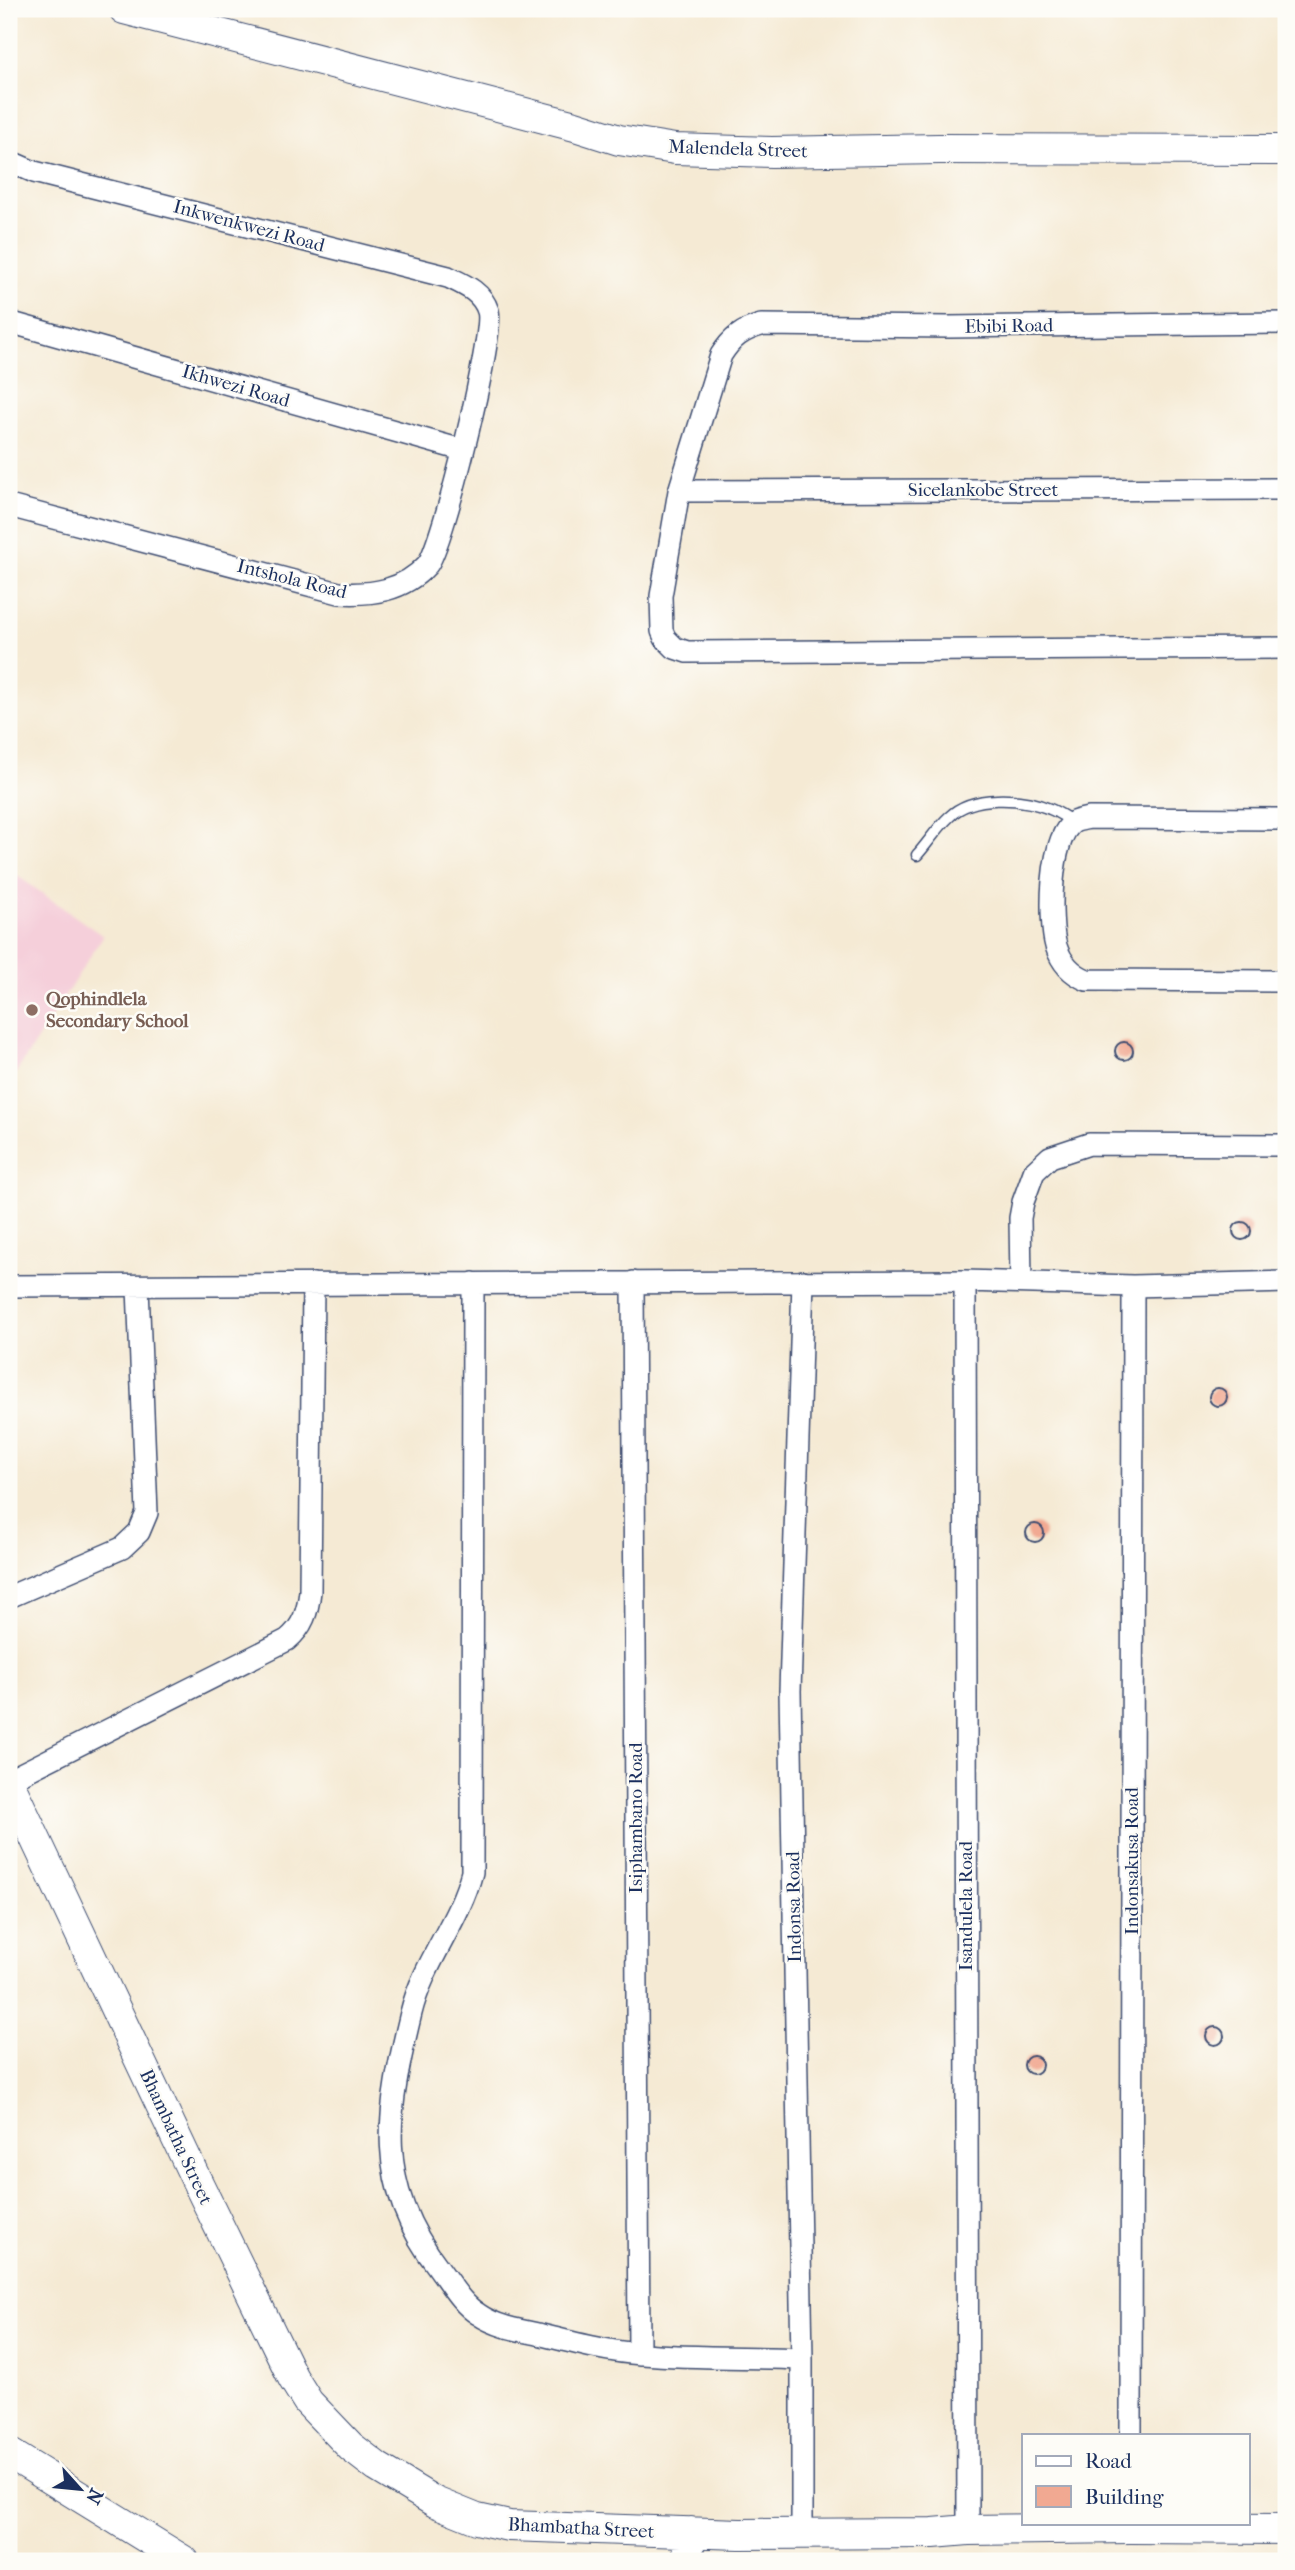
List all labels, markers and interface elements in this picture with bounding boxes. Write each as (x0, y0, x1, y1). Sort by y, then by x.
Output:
street label: Malendela Street (668, 136, 808, 162)
street label: Inkwenkwezi Road (171, 195, 328, 257)
street label: Ebibi Road (964, 314, 1054, 338)
street label: Ikhwezi Road (180, 360, 293, 412)
street label: Sicelankobe Street (908, 479, 1059, 501)
street label: Intshola Road (235, 555, 350, 603)
place label: Qophindlela Secondary School (46, 988, 189, 1032)
marker: Qophindlela Secondary School (24, 1002, 40, 1018)
street label: Isiphambano Road (625, 1742, 647, 1894)
street label: Indonsakusa Road (1121, 1786, 1143, 1935)
street label: Isandulela Road (955, 1840, 977, 1971)
street label: Indonsa Road (782, 1850, 806, 1963)
street label: Bhambatha Street (135, 2066, 217, 2208)
legend (1022, 2434, 1250, 2524)
text: Road (1085, 2449, 1132, 2473)
north arrow (46, 2454, 116, 2524)
text: N (81, 2485, 107, 2508)
text: Building (1085, 2485, 1164, 2509)
street label: Bhambatha Street (507, 2513, 655, 2543)

